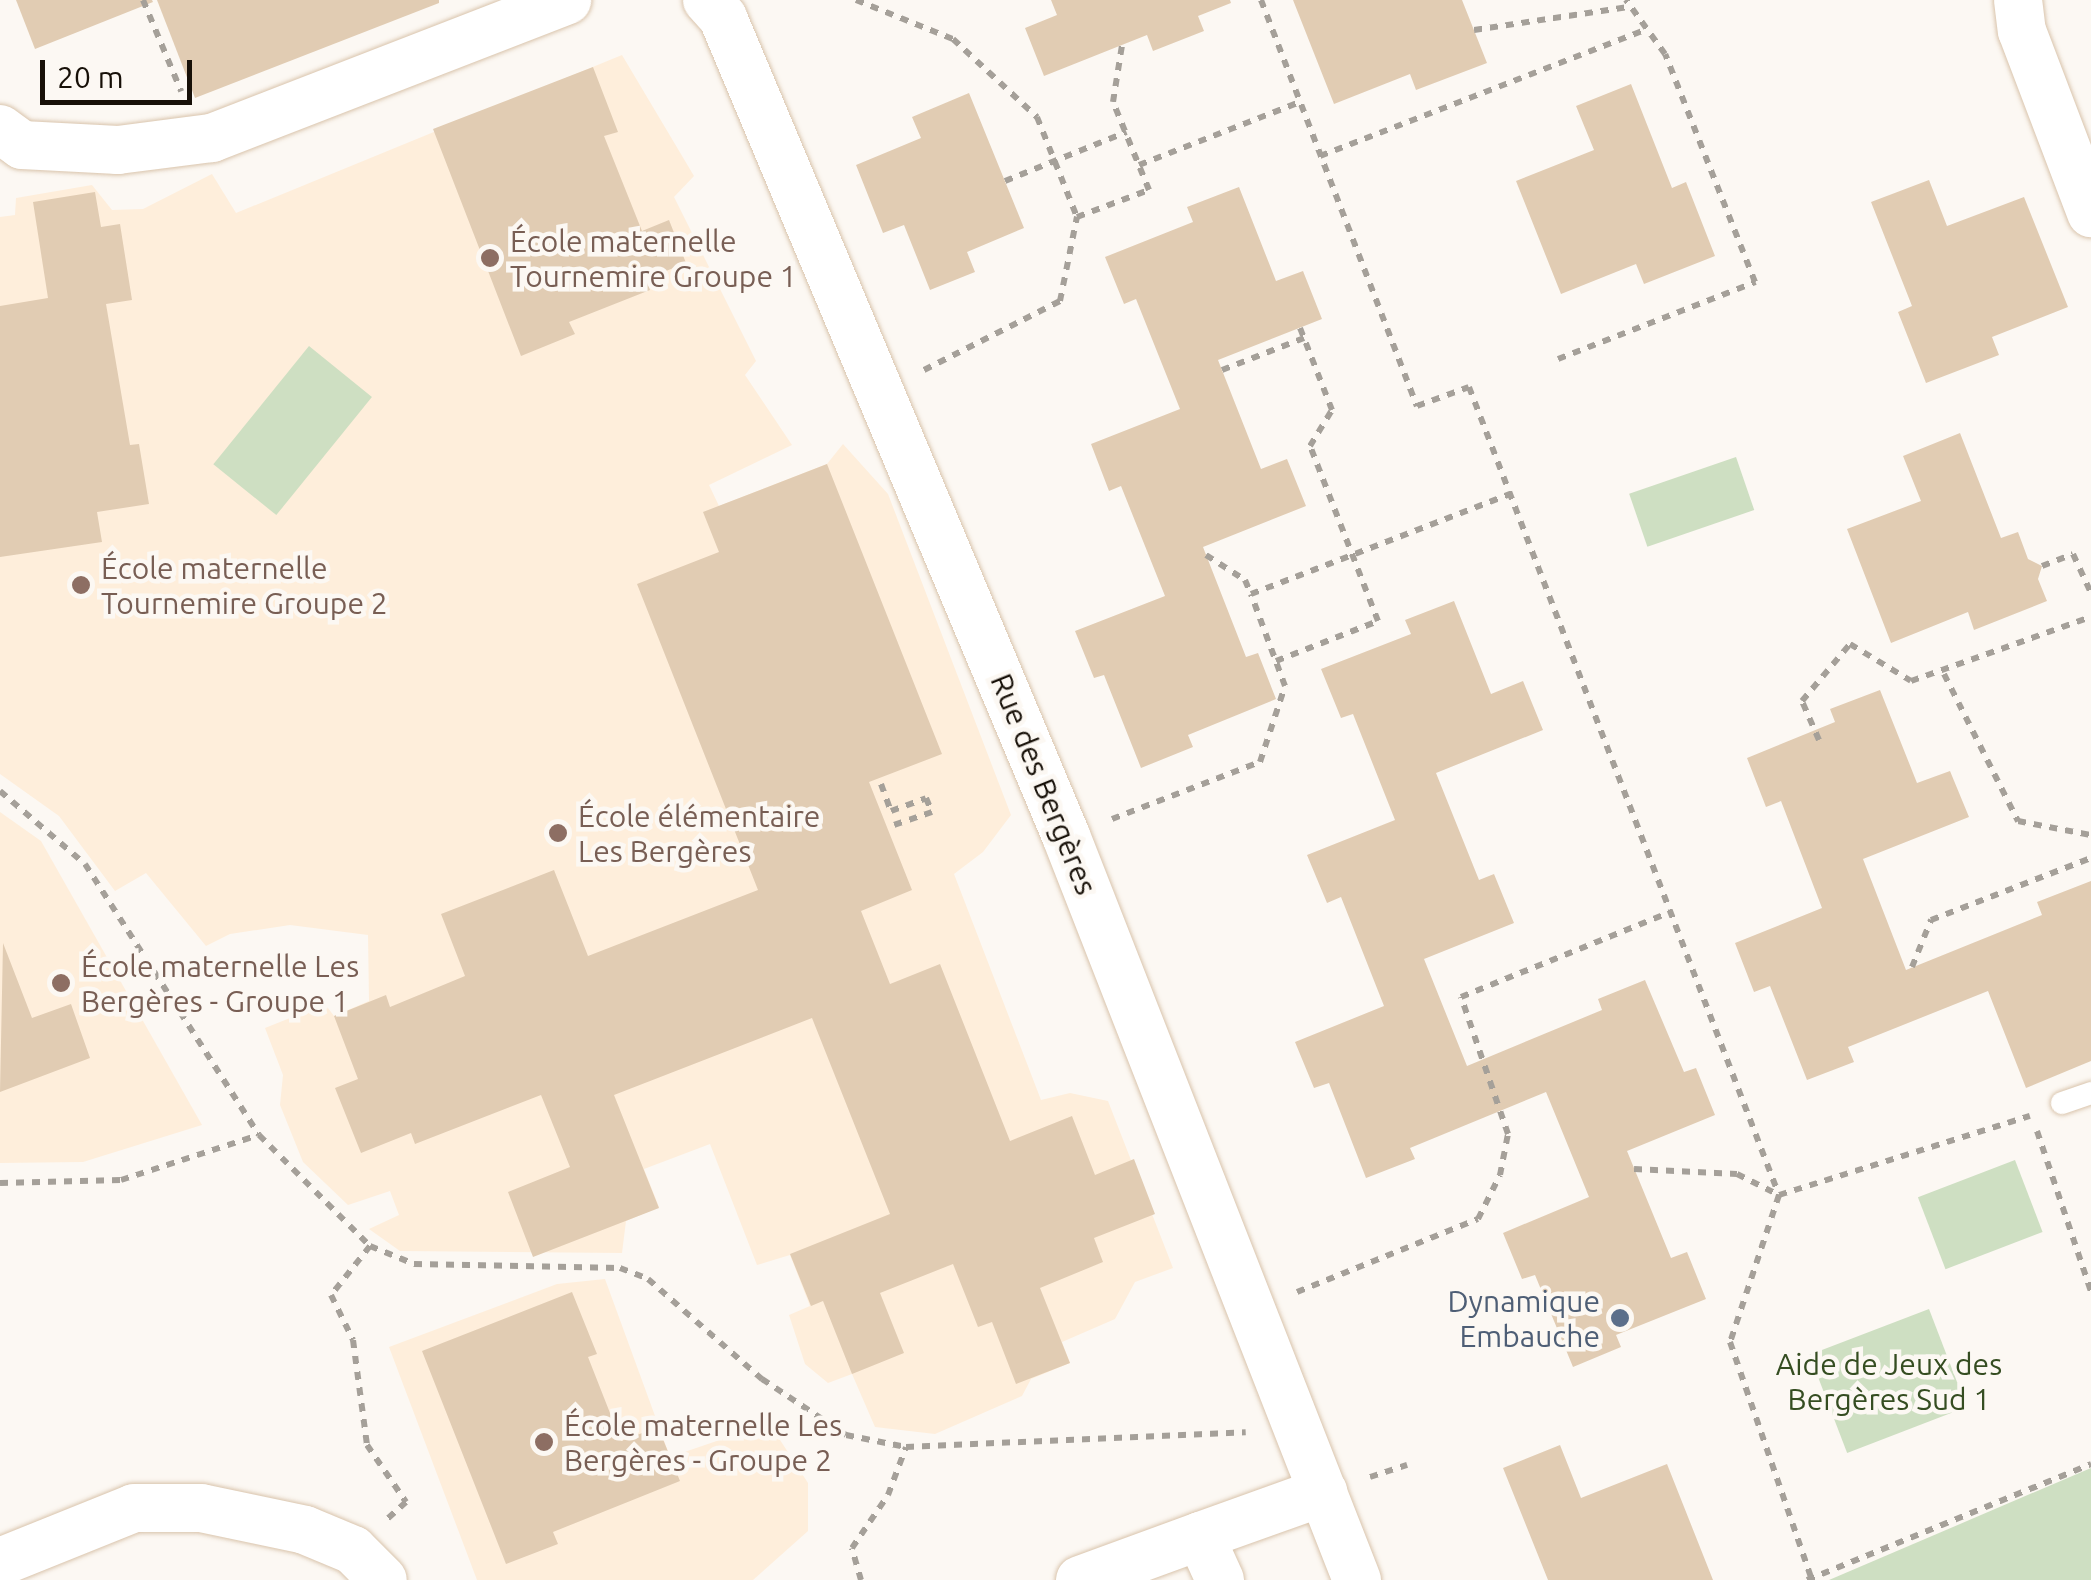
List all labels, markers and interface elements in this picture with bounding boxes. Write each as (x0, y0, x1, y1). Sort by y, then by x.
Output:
scale bar (45, 40, 198, 102)
text: 20 m (57, 60, 124, 94)
place label: École maternelle Tournemire Groupe 1 (510, 223, 797, 294)
marker: École maternelle Tournemire Groupe 1 (479, 247, 501, 269)
place label: École maternelle Tournemire Groupe 2 (101, 550, 388, 620)
marker: École maternelle Tournemire Groupe 2 (70, 574, 92, 596)
street label: Rue des Bergères (983, 668, 1105, 900)
place label: École élémentaire Les Bergères (578, 798, 820, 868)
marker: École élémentaire Les Bergères (547, 822, 569, 844)
place label: École maternelle Les Bergères - Groupe 1 (81, 948, 359, 1018)
marker: École maternelle Les Bergères - Groupe 1 (50, 972, 72, 994)
place label: Dynamique Embauche (1447, 1283, 1600, 1354)
marker: Dynamique Embauche (1609, 1307, 1631, 1329)
park label: Aide de Jeux des Bergères Sud 1 (1776, 1346, 2002, 1416)
place label: École maternelle Les Bergères - Groupe 2 (564, 1407, 842, 1478)
marker: École maternelle Les Bergères - Groupe 2 (533, 1431, 555, 1453)

